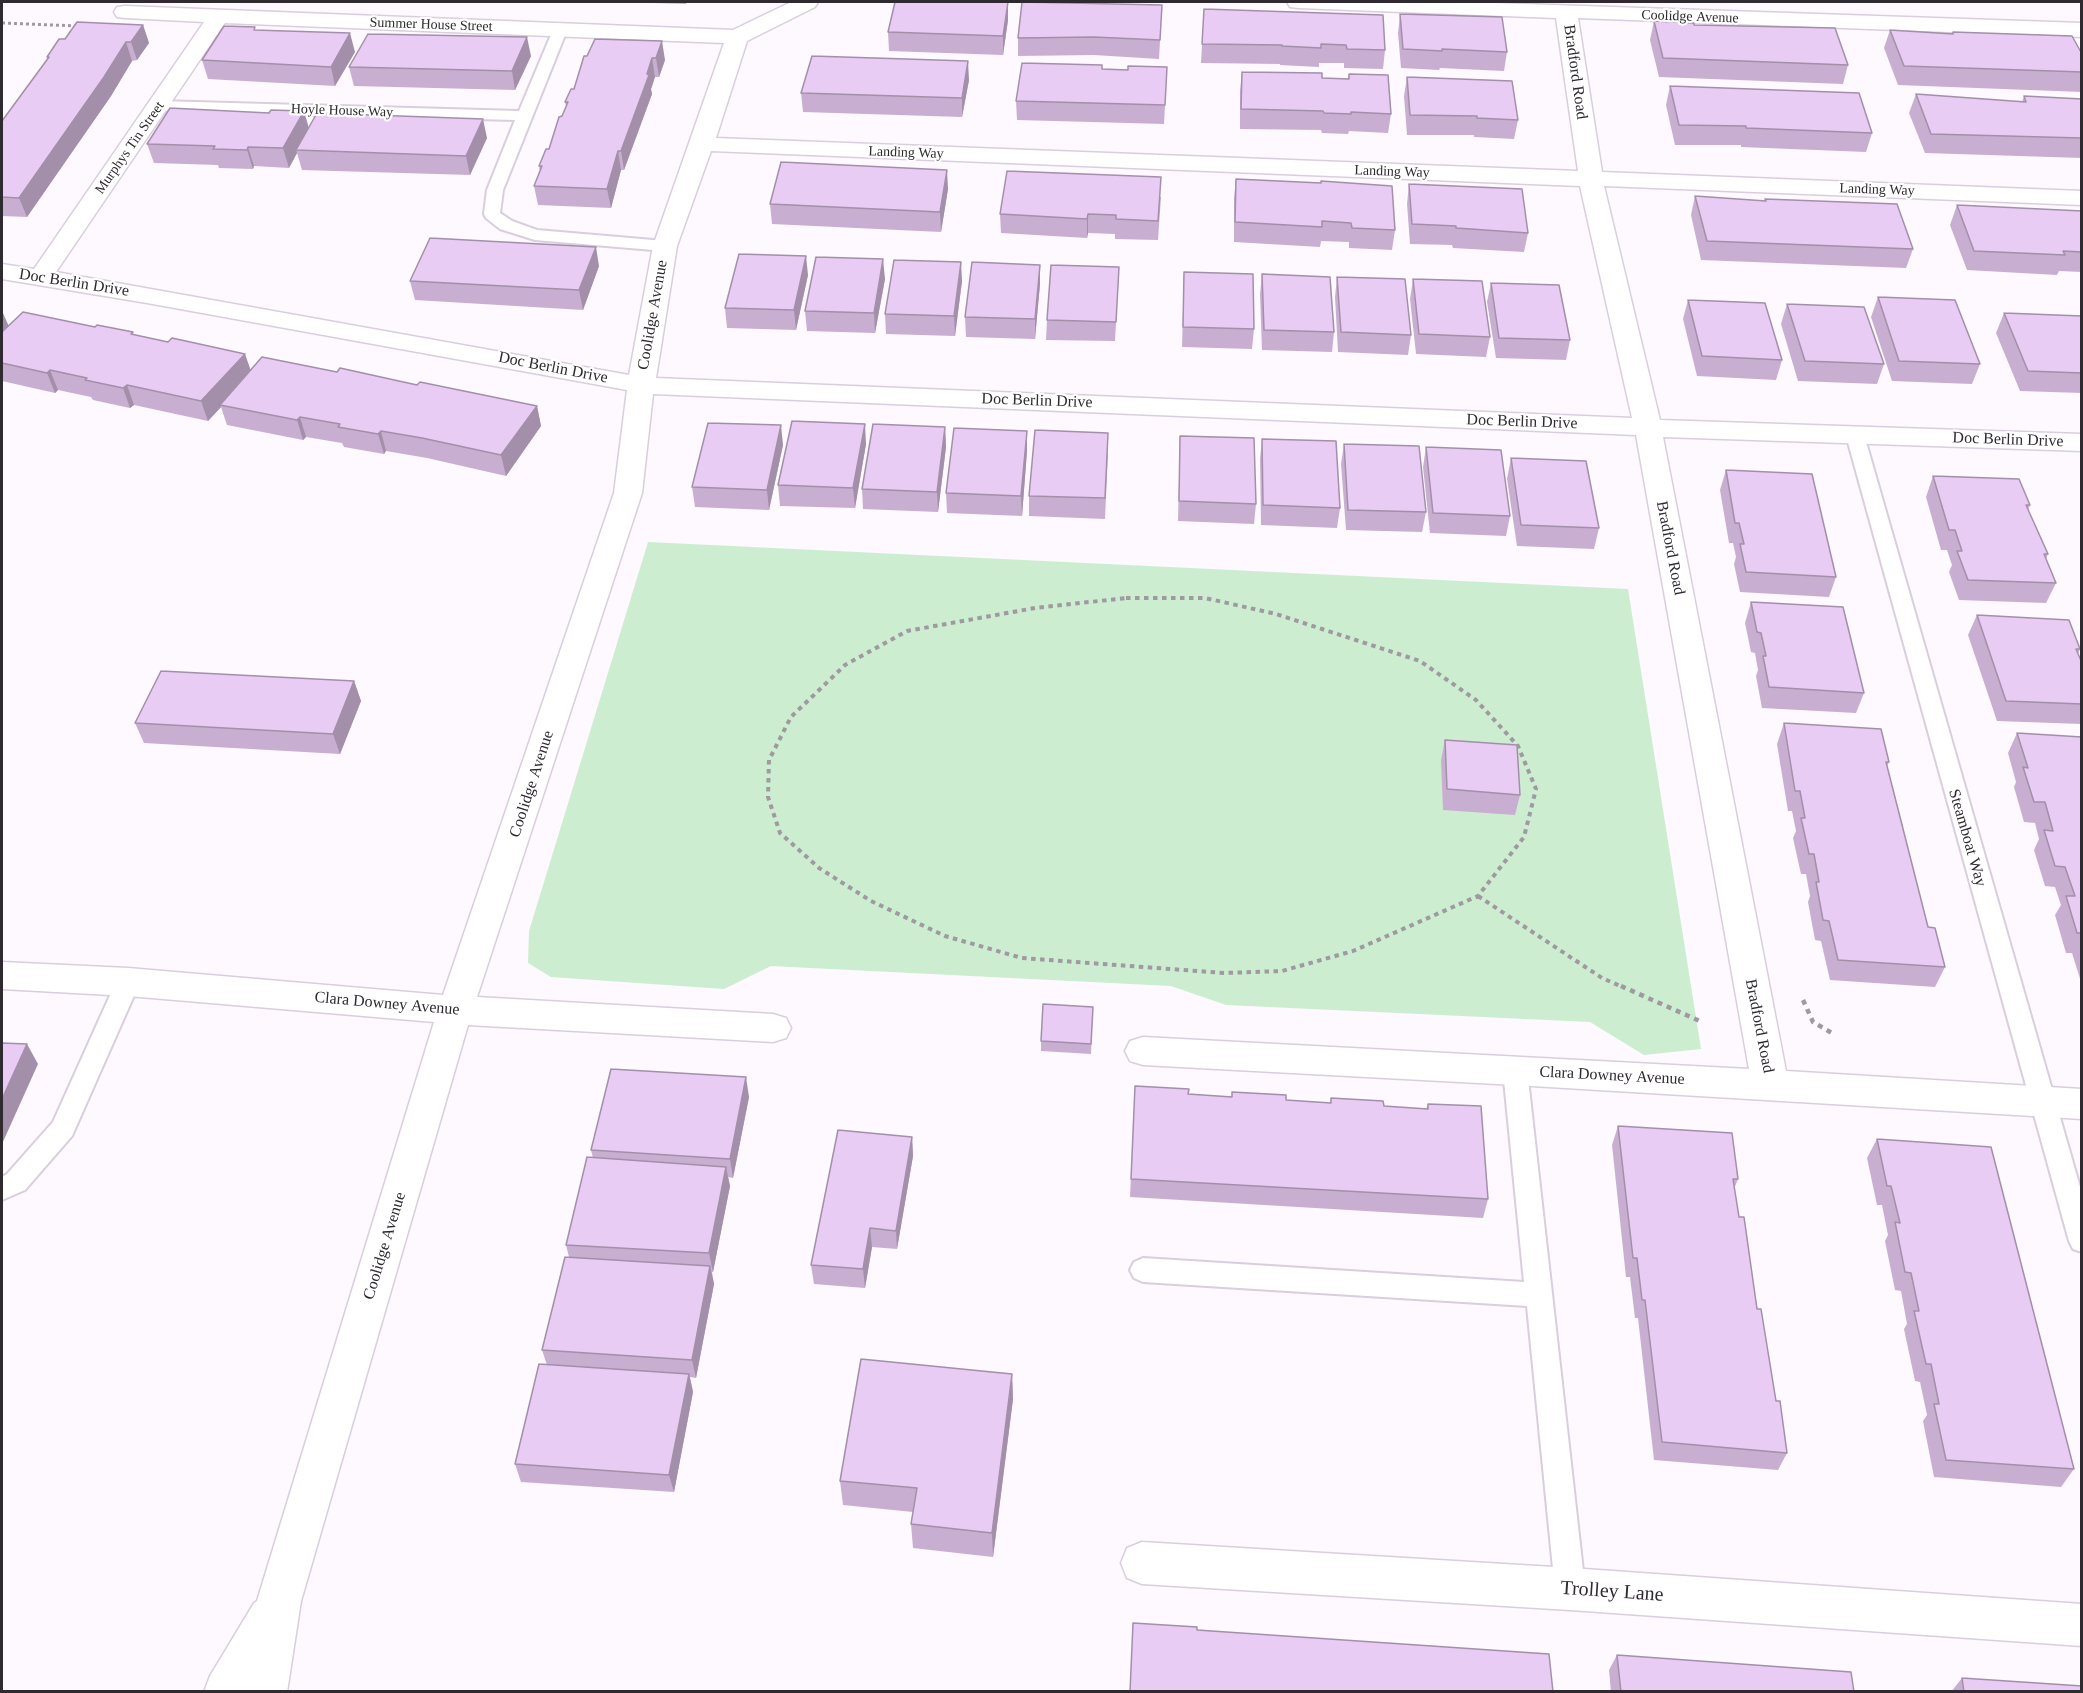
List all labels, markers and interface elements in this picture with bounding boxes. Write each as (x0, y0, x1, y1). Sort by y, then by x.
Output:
street label: Coolidge Avenue (1641, 7, 1739, 27)
street label: Summer House Street (369, 14, 493, 36)
street label: Bradford Road (1559, 23, 1591, 121)
street label: Murphys Tin Street (92, 98, 168, 198)
street label: Hoyle House Way (291, 101, 393, 121)
street label: Landing Way (868, 143, 944, 163)
street label: Landing Way (1354, 162, 1430, 182)
street label: Landing Way (1839, 180, 1915, 200)
street label: Coolidge Avenue (634, 259, 672, 371)
street label: Doc Berlin Drive (18, 265, 130, 301)
street label: Doc Berlin Drive (497, 348, 609, 388)
street label: Doc Berlin Drive (981, 389, 1093, 413)
street label: Doc Berlin Drive (1466, 410, 1578, 434)
street label: Doc Berlin Drive (1952, 428, 2064, 452)
street label: Bradford Road (1651, 499, 1689, 597)
street label: Coolidge Avenue (506, 728, 558, 840)
street label: Steamboat Way (1944, 787, 1990, 889)
street label: Bradford Road (1740, 977, 1778, 1075)
street label: Clara Downey Avenue (314, 988, 460, 1020)
street label: Clara Downey Avenue (1539, 1063, 1685, 1089)
street label: Coolidge Avenue (360, 1190, 410, 1302)
street label: Trolley Lane (1560, 1576, 1664, 1608)

